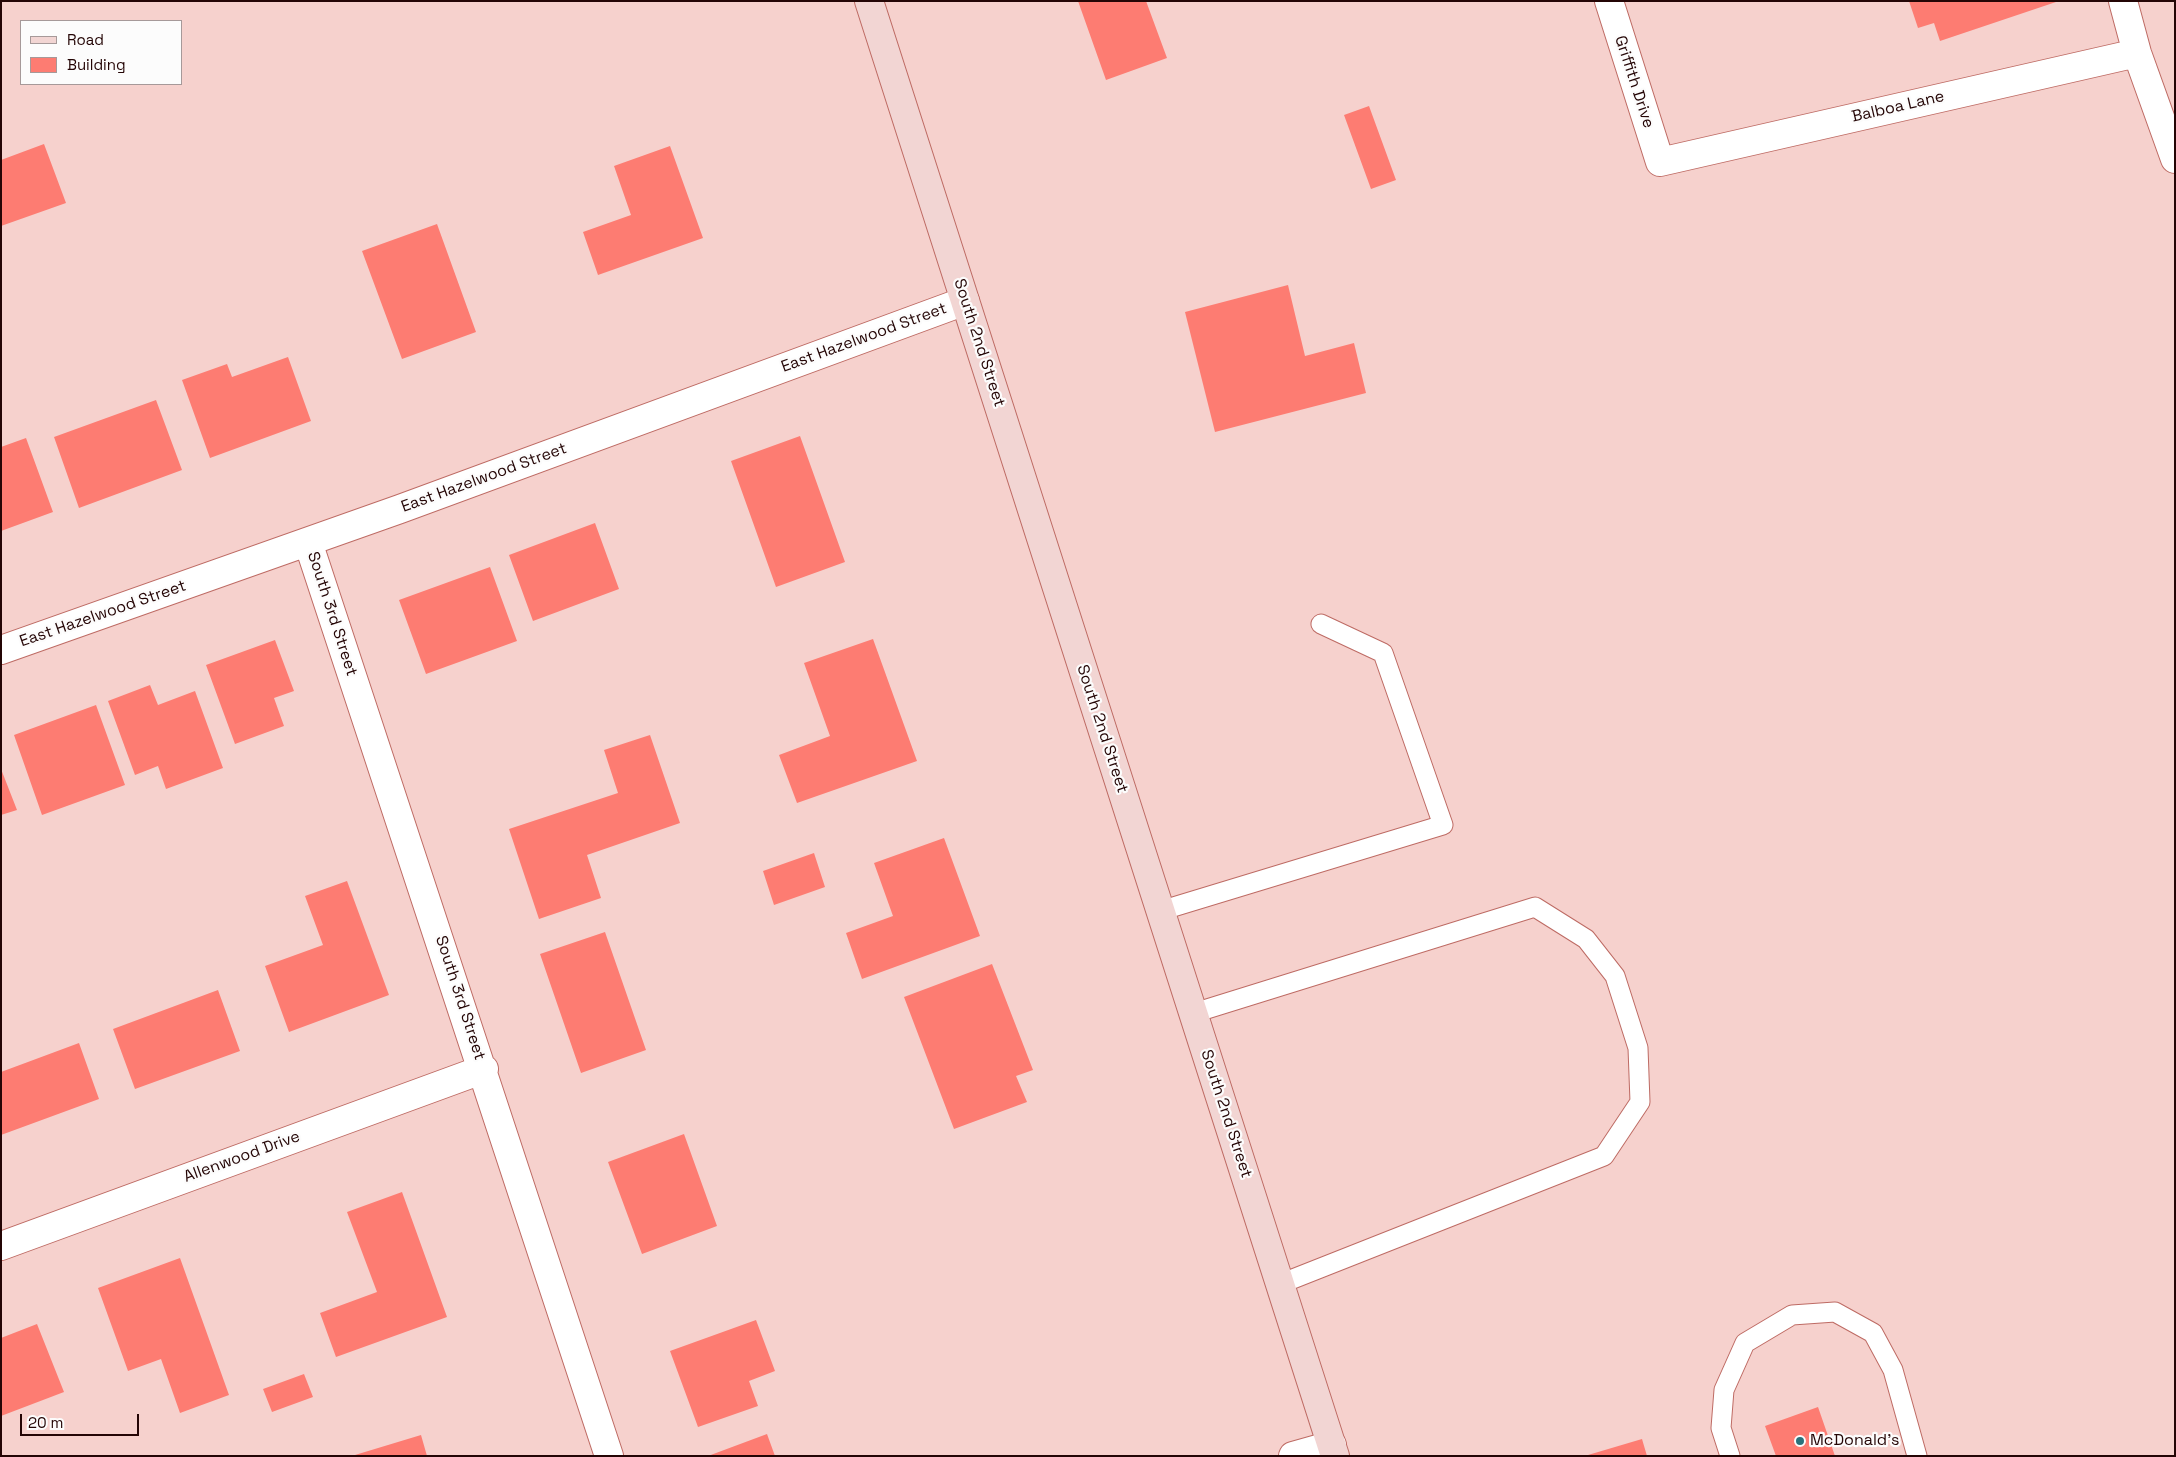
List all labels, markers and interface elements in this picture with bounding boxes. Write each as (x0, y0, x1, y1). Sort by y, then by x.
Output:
legend (20, 20, 182, 85)
text: Road (67, 30, 104, 49)
street label: Griffith Drive (1610, 33, 1658, 131)
text: Building (67, 55, 126, 74)
street label: Balboa Lane (1850, 87, 1946, 127)
street label: South 2nd Street (949, 277, 1009, 409)
street label: East Hazelwood Street (779, 299, 949, 377)
street label: East Hazelwood Street (399, 439, 569, 517)
street label: South 3rd Street (303, 549, 361, 679)
street label: East Hazelwood Street (17, 576, 189, 652)
street label: South 2nd Street (1072, 663, 1132, 795)
street label: South 3rd Street (431, 933, 489, 1063)
street label: South 2nd Street (1196, 1048, 1256, 1180)
street label: Allenwood Drive (181, 1127, 303, 1187)
scale bar (22, 1404, 141, 1436)
text: 20 m (28, 1413, 63, 1432)
place label: McDonald's (1810, 1431, 1900, 1451)
marker: McDonald's (1794, 1435, 1806, 1447)

